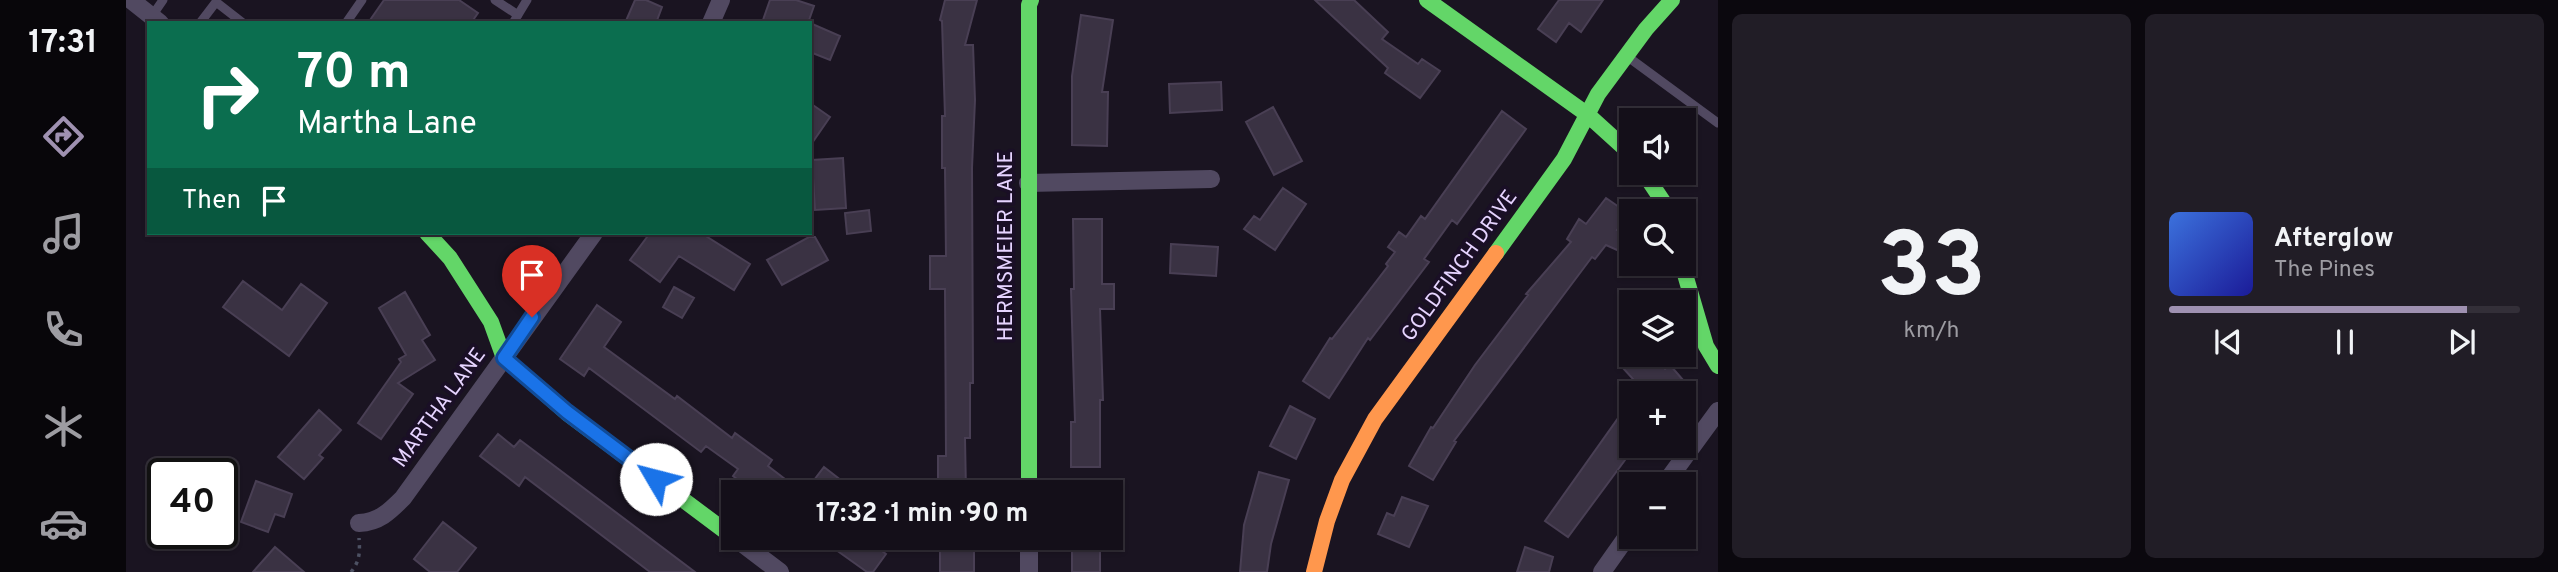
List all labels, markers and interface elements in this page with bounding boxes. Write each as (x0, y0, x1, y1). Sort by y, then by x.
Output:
text: 17:31 (28, 24, 98, 64)
text: 70 m (297, 44, 411, 106)
icon: right (182, 49, 273, 140)
text: Martha Lane (297, 105, 477, 145)
map controls (1619, 108, 1696, 549)
button: sound (1619, 108, 1696, 185)
icon: directions (39, 112, 88, 161)
street label: HERMSMEIER LANE (993, 151, 1020, 341)
icon: arrive (255, 182, 293, 220)
text: Then (182, 185, 241, 218)
street label: GOLDFINCH DRIVE (1396, 185, 1524, 347)
button: search (1619, 199, 1696, 276)
icon: music (39, 209, 88, 258)
text: 33 (1877, 214, 1986, 329)
text: Afterglow (2274, 223, 2394, 256)
pin (502, 245, 562, 317)
icon: arrive (513, 256, 551, 294)
text: The Pines (2274, 256, 2375, 285)
button: layers (1619, 290, 1696, 367)
icon: phone (39, 305, 88, 354)
text: km/h (1904, 317, 1959, 346)
icon: previous (2209, 323, 2247, 361)
icon: pause (2326, 323, 2364, 361)
icon: next (2443, 323, 2481, 361)
street label: MARTHA LANE (387, 343, 493, 473)
button: + (1619, 381, 1696, 458)
icon: climate (39, 402, 88, 451)
position arrow (619, 442, 693, 516)
speed limit sign: 40 (147, 458, 238, 549)
button: − (1619, 472, 1696, 549)
text: 17:32 · 1 min · 90 m (816, 498, 1028, 531)
icon: car (39, 499, 88, 548)

